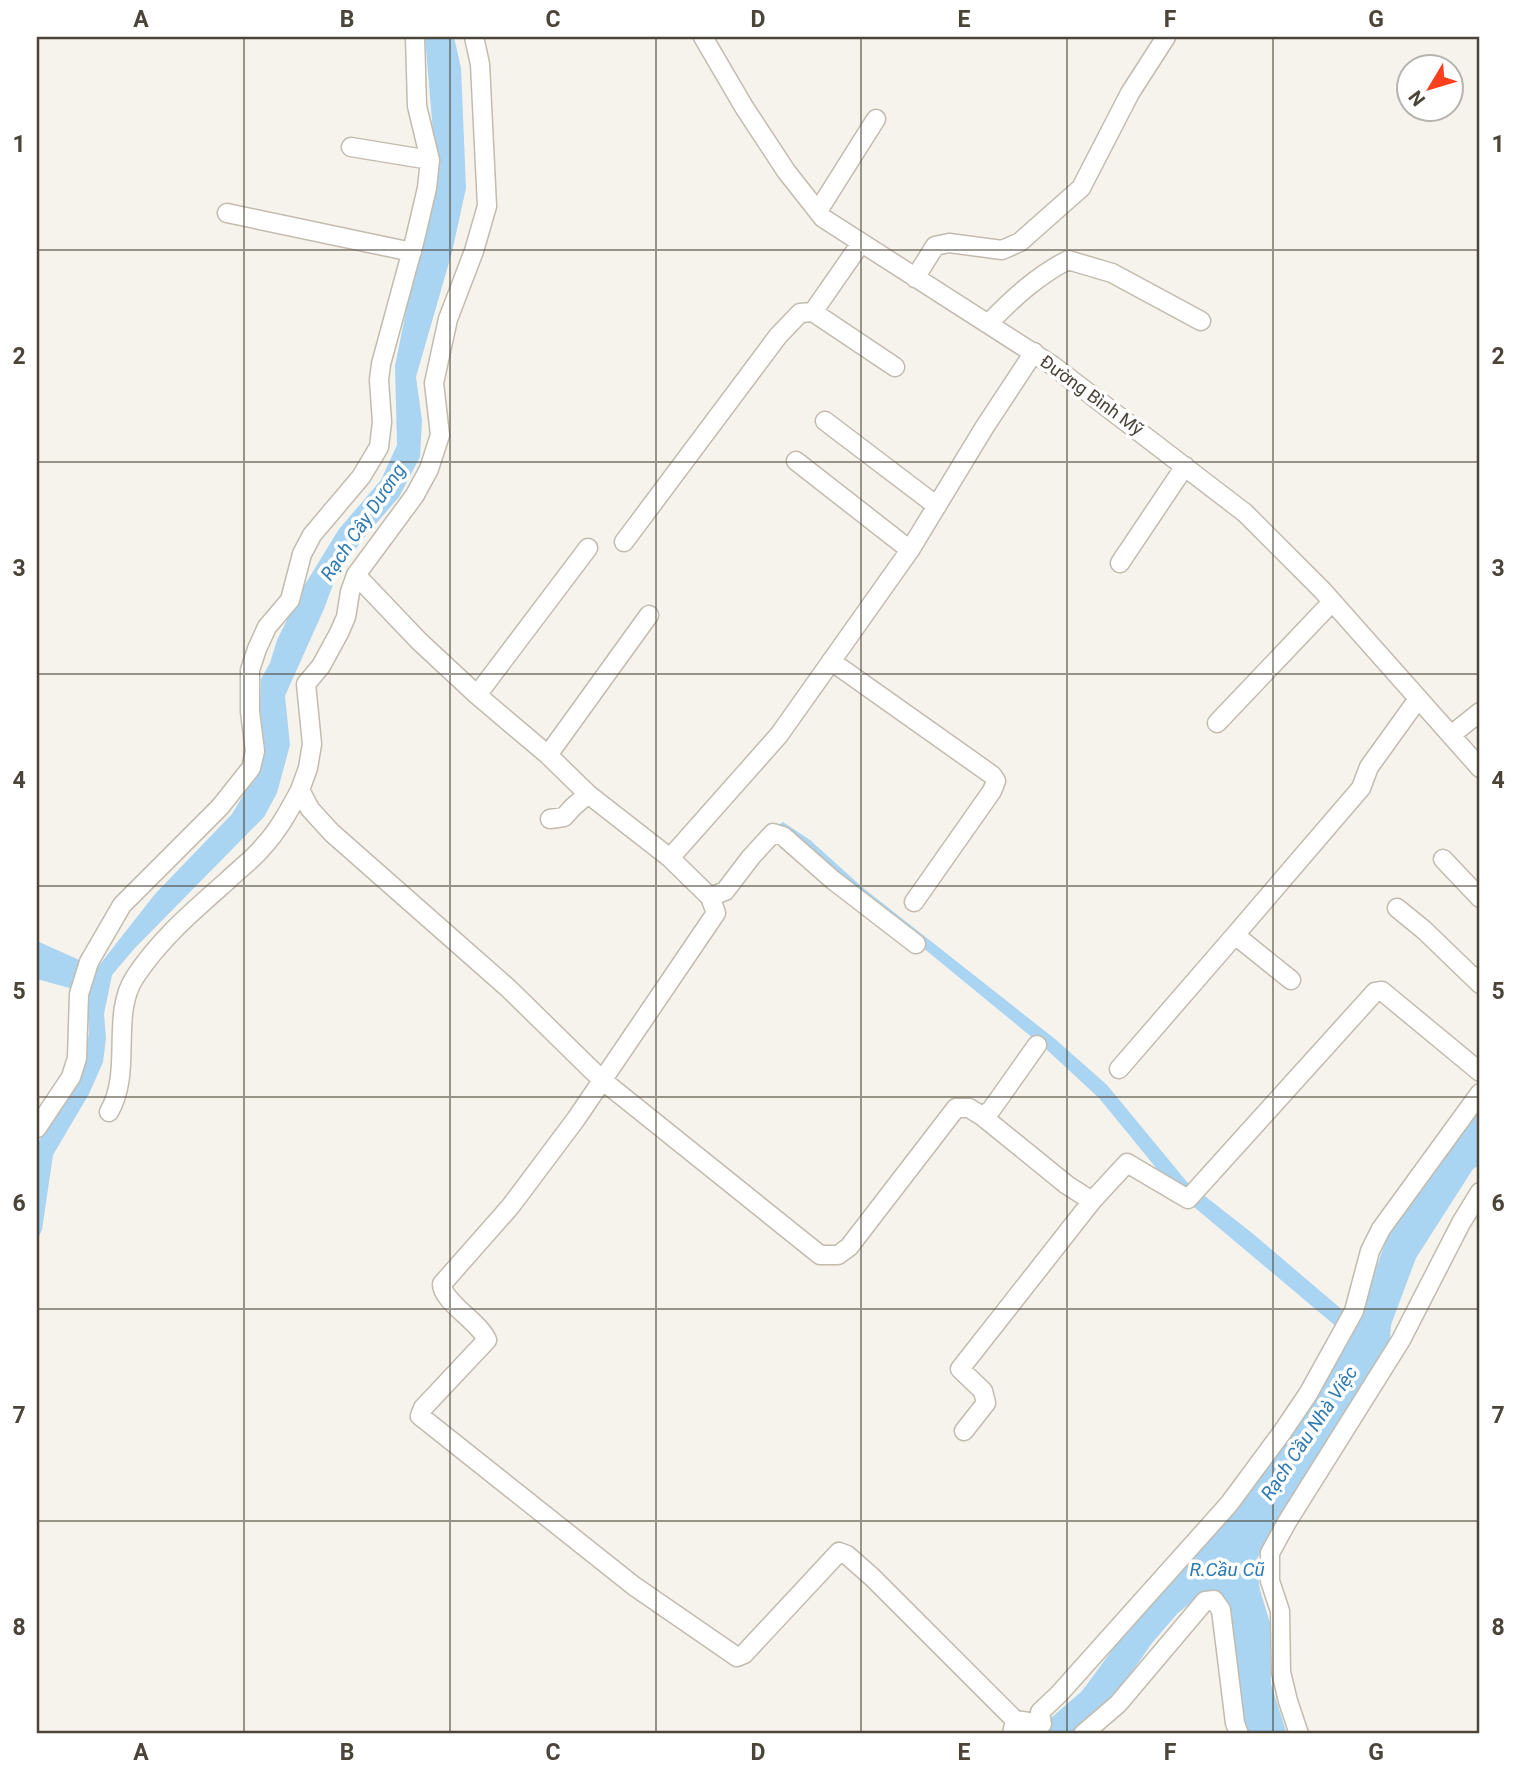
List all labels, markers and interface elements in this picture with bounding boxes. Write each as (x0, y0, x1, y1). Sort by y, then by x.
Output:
text: A (133, 6, 149, 33)
text: B (340, 6, 354, 33)
text: C (545, 6, 561, 33)
text: D (751, 6, 765, 33)
text: E (958, 6, 971, 33)
text: F (1164, 6, 1177, 33)
text: G (1368, 6, 1384, 33)
north arrow (1394, 52, 1464, 122)
text: N (1404, 86, 1430, 111)
text: 1 (12, 131, 26, 158)
text: 1 (1491, 131, 1505, 158)
text: 2 (12, 343, 26, 370)
text: 2 (1491, 343, 1505, 370)
street label: Đường Bình Mỹ (1036, 351, 1148, 440)
water label: Rạch Cây Dương (316, 459, 410, 585)
text: 3 (12, 555, 26, 582)
text: 3 (1491, 555, 1505, 582)
text: 4 (12, 767, 26, 794)
text: 4 (1491, 767, 1505, 794)
text: 5 (12, 978, 26, 1005)
text: 5 (1491, 978, 1505, 1005)
text: 6 (12, 1190, 26, 1217)
text: 6 (1491, 1190, 1505, 1217)
water label: Rạch Cầu Nhà Việc (1256, 1361, 1362, 1504)
text: 7 (12, 1402, 26, 1429)
text: 7 (1491, 1402, 1505, 1429)
water label: R.Cầu Cũ (1189, 1558, 1265, 1581)
text: 8 (12, 1614, 26, 1641)
text: 8 (1491, 1614, 1505, 1641)
text: A (133, 1739, 149, 1766)
text: B (340, 1739, 354, 1766)
text: C (545, 1739, 561, 1766)
text: D (751, 1739, 765, 1766)
text: E (958, 1739, 971, 1766)
text: F (1164, 1739, 1177, 1766)
text: G (1368, 1739, 1384, 1766)

